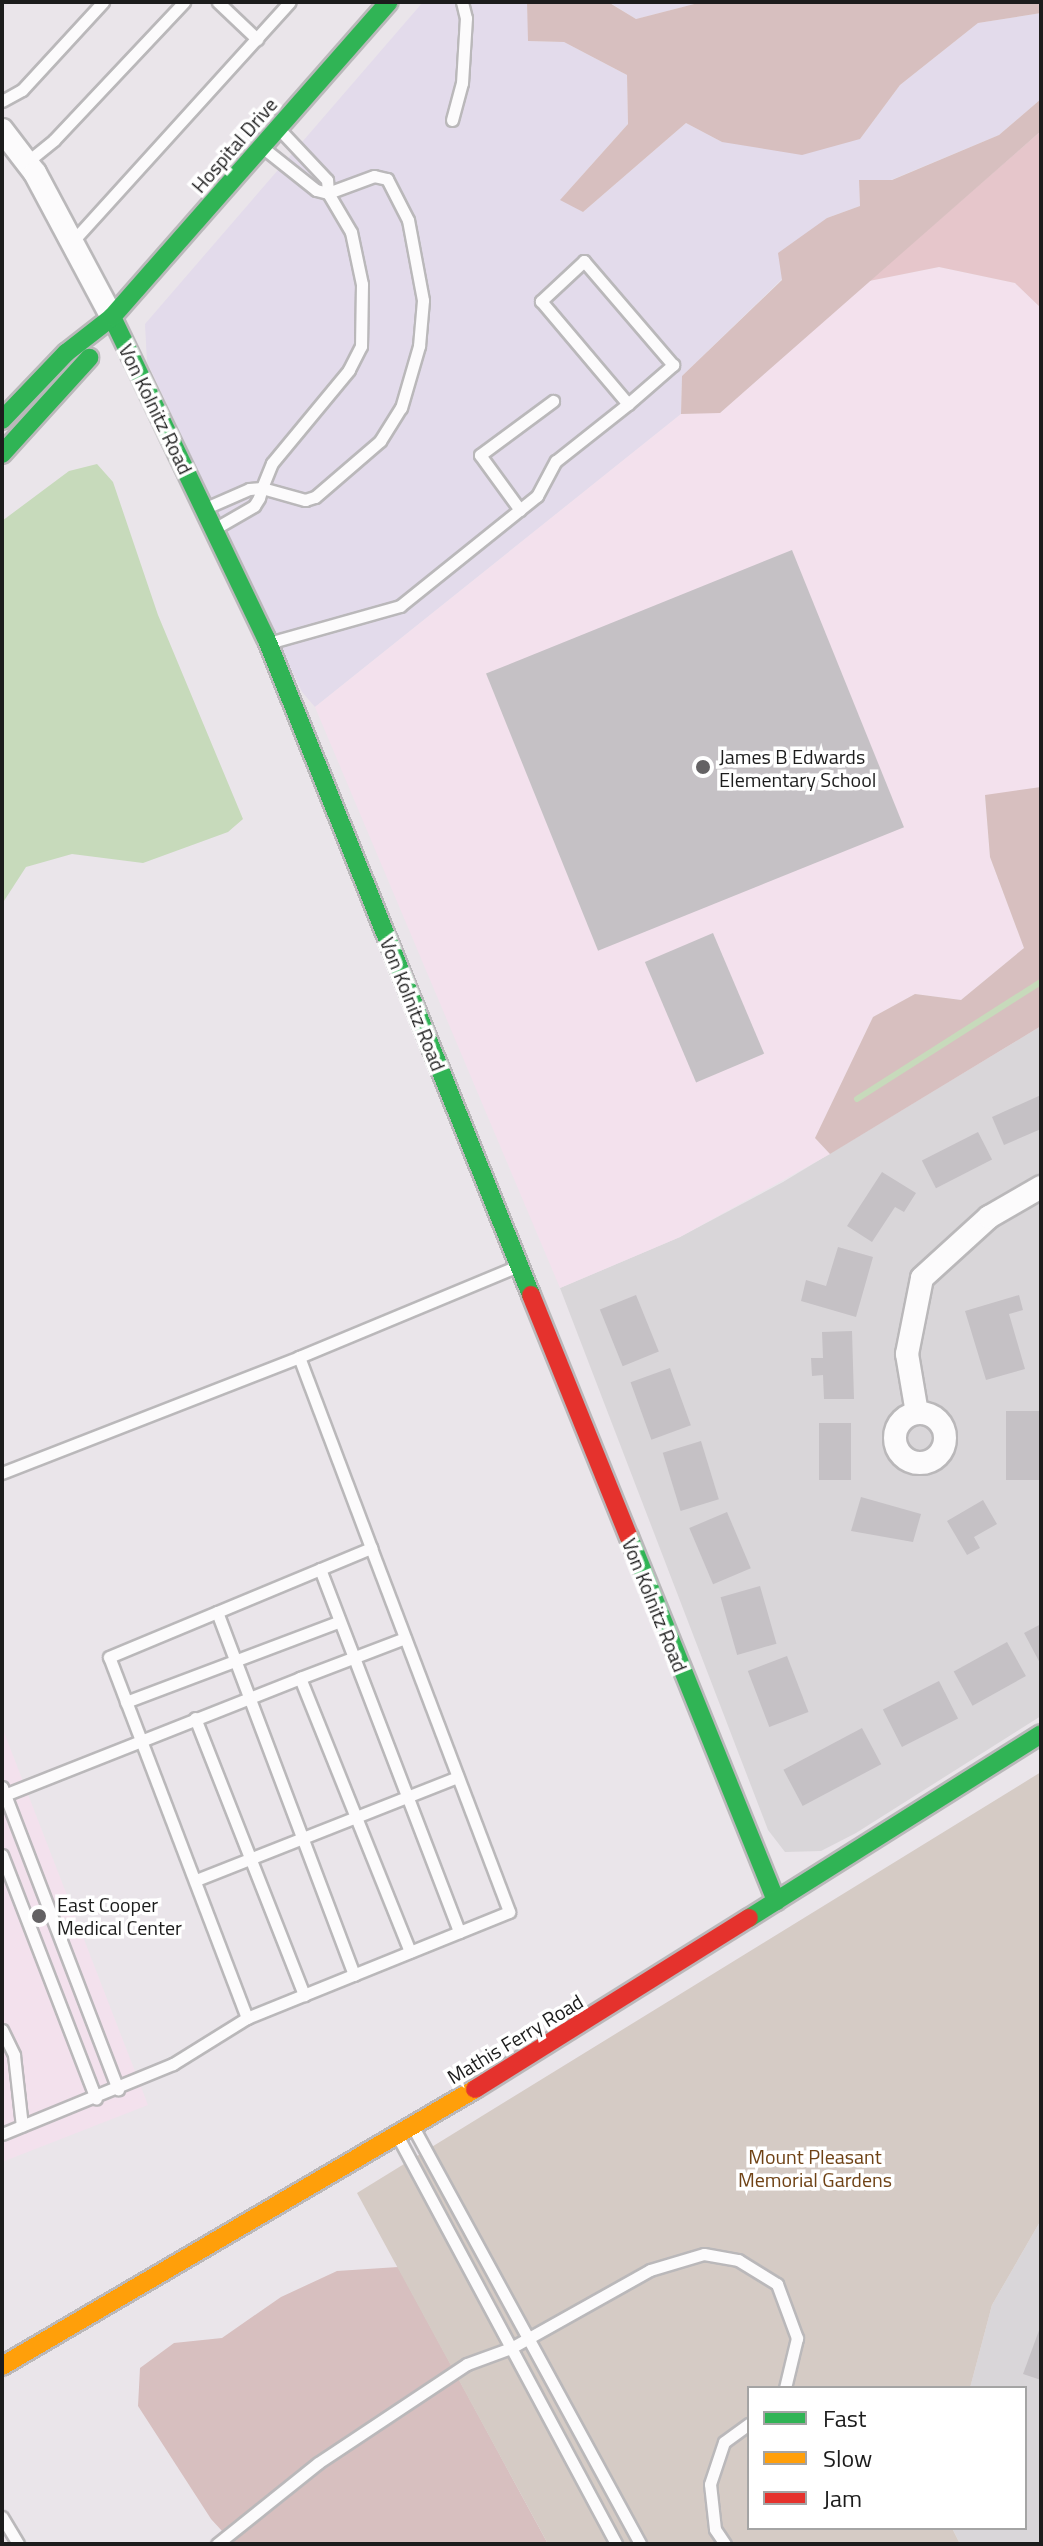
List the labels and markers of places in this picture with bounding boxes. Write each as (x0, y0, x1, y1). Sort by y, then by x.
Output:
place label: James B Edwards Elementary School (719, 744, 876, 791)
marker: James B Edwards Elementary School (694, 758, 712, 776)
place label: East Cooper Medical Center (57, 1892, 182, 1939)
marker: East Cooper Medical Center (28, 1905, 50, 1927)

